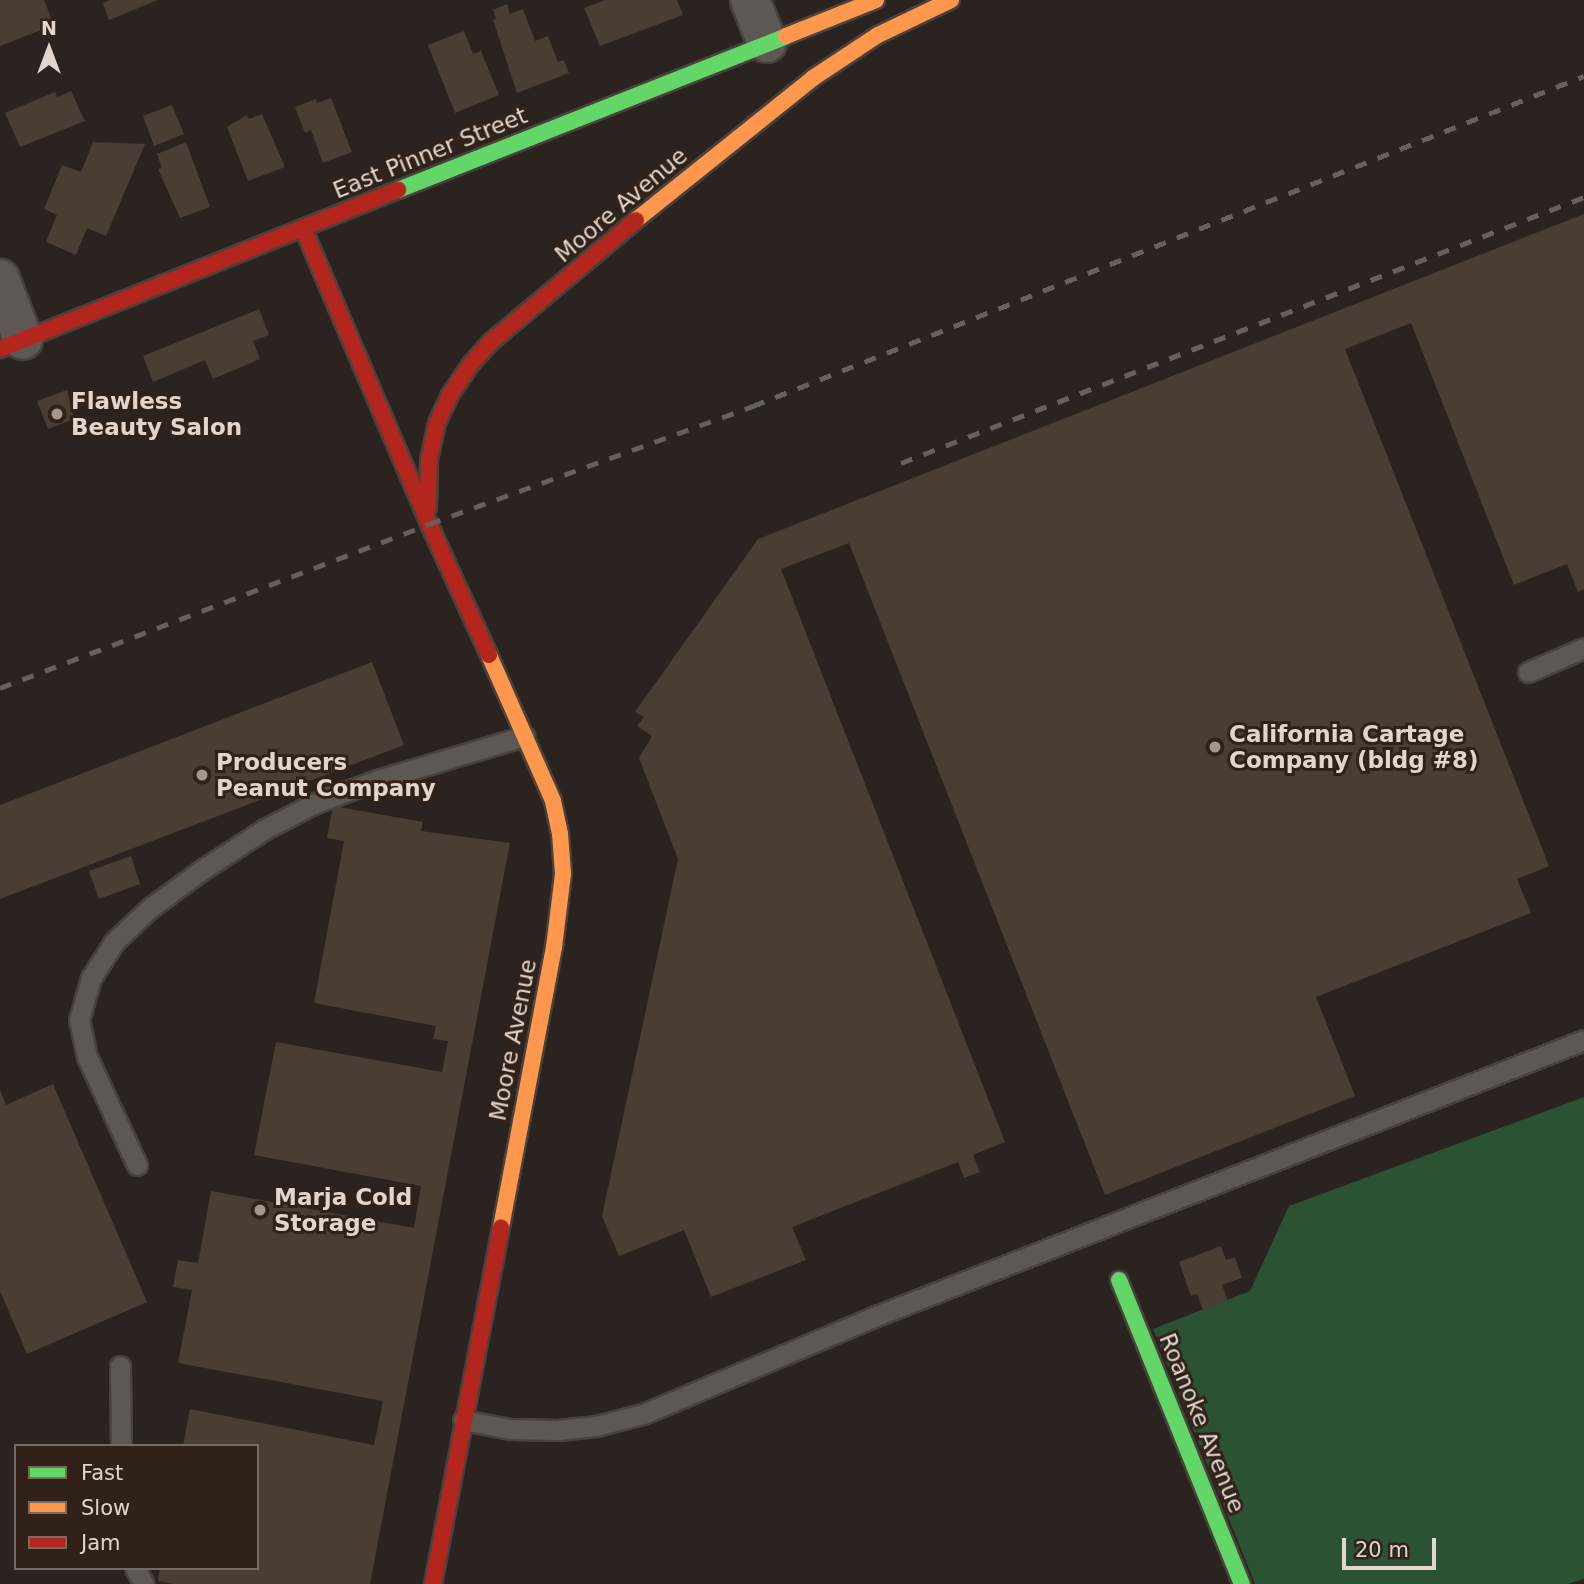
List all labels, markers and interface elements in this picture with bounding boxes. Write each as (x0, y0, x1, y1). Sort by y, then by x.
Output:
north arrow (14, 14, 84, 84)
text: N (41, 17, 57, 39)
street label: East Pinner Street (329, 101, 531, 205)
street label: Moore Avenue (549, 142, 693, 268)
place label: Flawless Beauty Salon (71, 387, 242, 441)
marker: Flawless Beauty Salon (49, 406, 65, 422)
place label: California Cartage Company (bldg #8) (1229, 720, 1479, 774)
marker: California Cartage Company (bldg #8) (1207, 739, 1223, 755)
place label: Producers Peanut Company (216, 748, 436, 802)
marker: Producers Peanut Company (194, 767, 210, 783)
street label: Moore Avenue (484, 957, 542, 1123)
place label: Marja Cold Storage (274, 1183, 412, 1237)
marker: Marja Cold Storage (252, 1202, 268, 1218)
street label: Roanoke Avenue (1153, 1329, 1251, 1517)
legend (14, 1444, 259, 1570)
text: Fast (81, 1461, 123, 1485)
text: Slow (81, 1496, 130, 1520)
scale bar (1346, 1524, 1440, 1568)
text: Jam (81, 1531, 121, 1555)
text: 20 m (1355, 1538, 1409, 1562)

